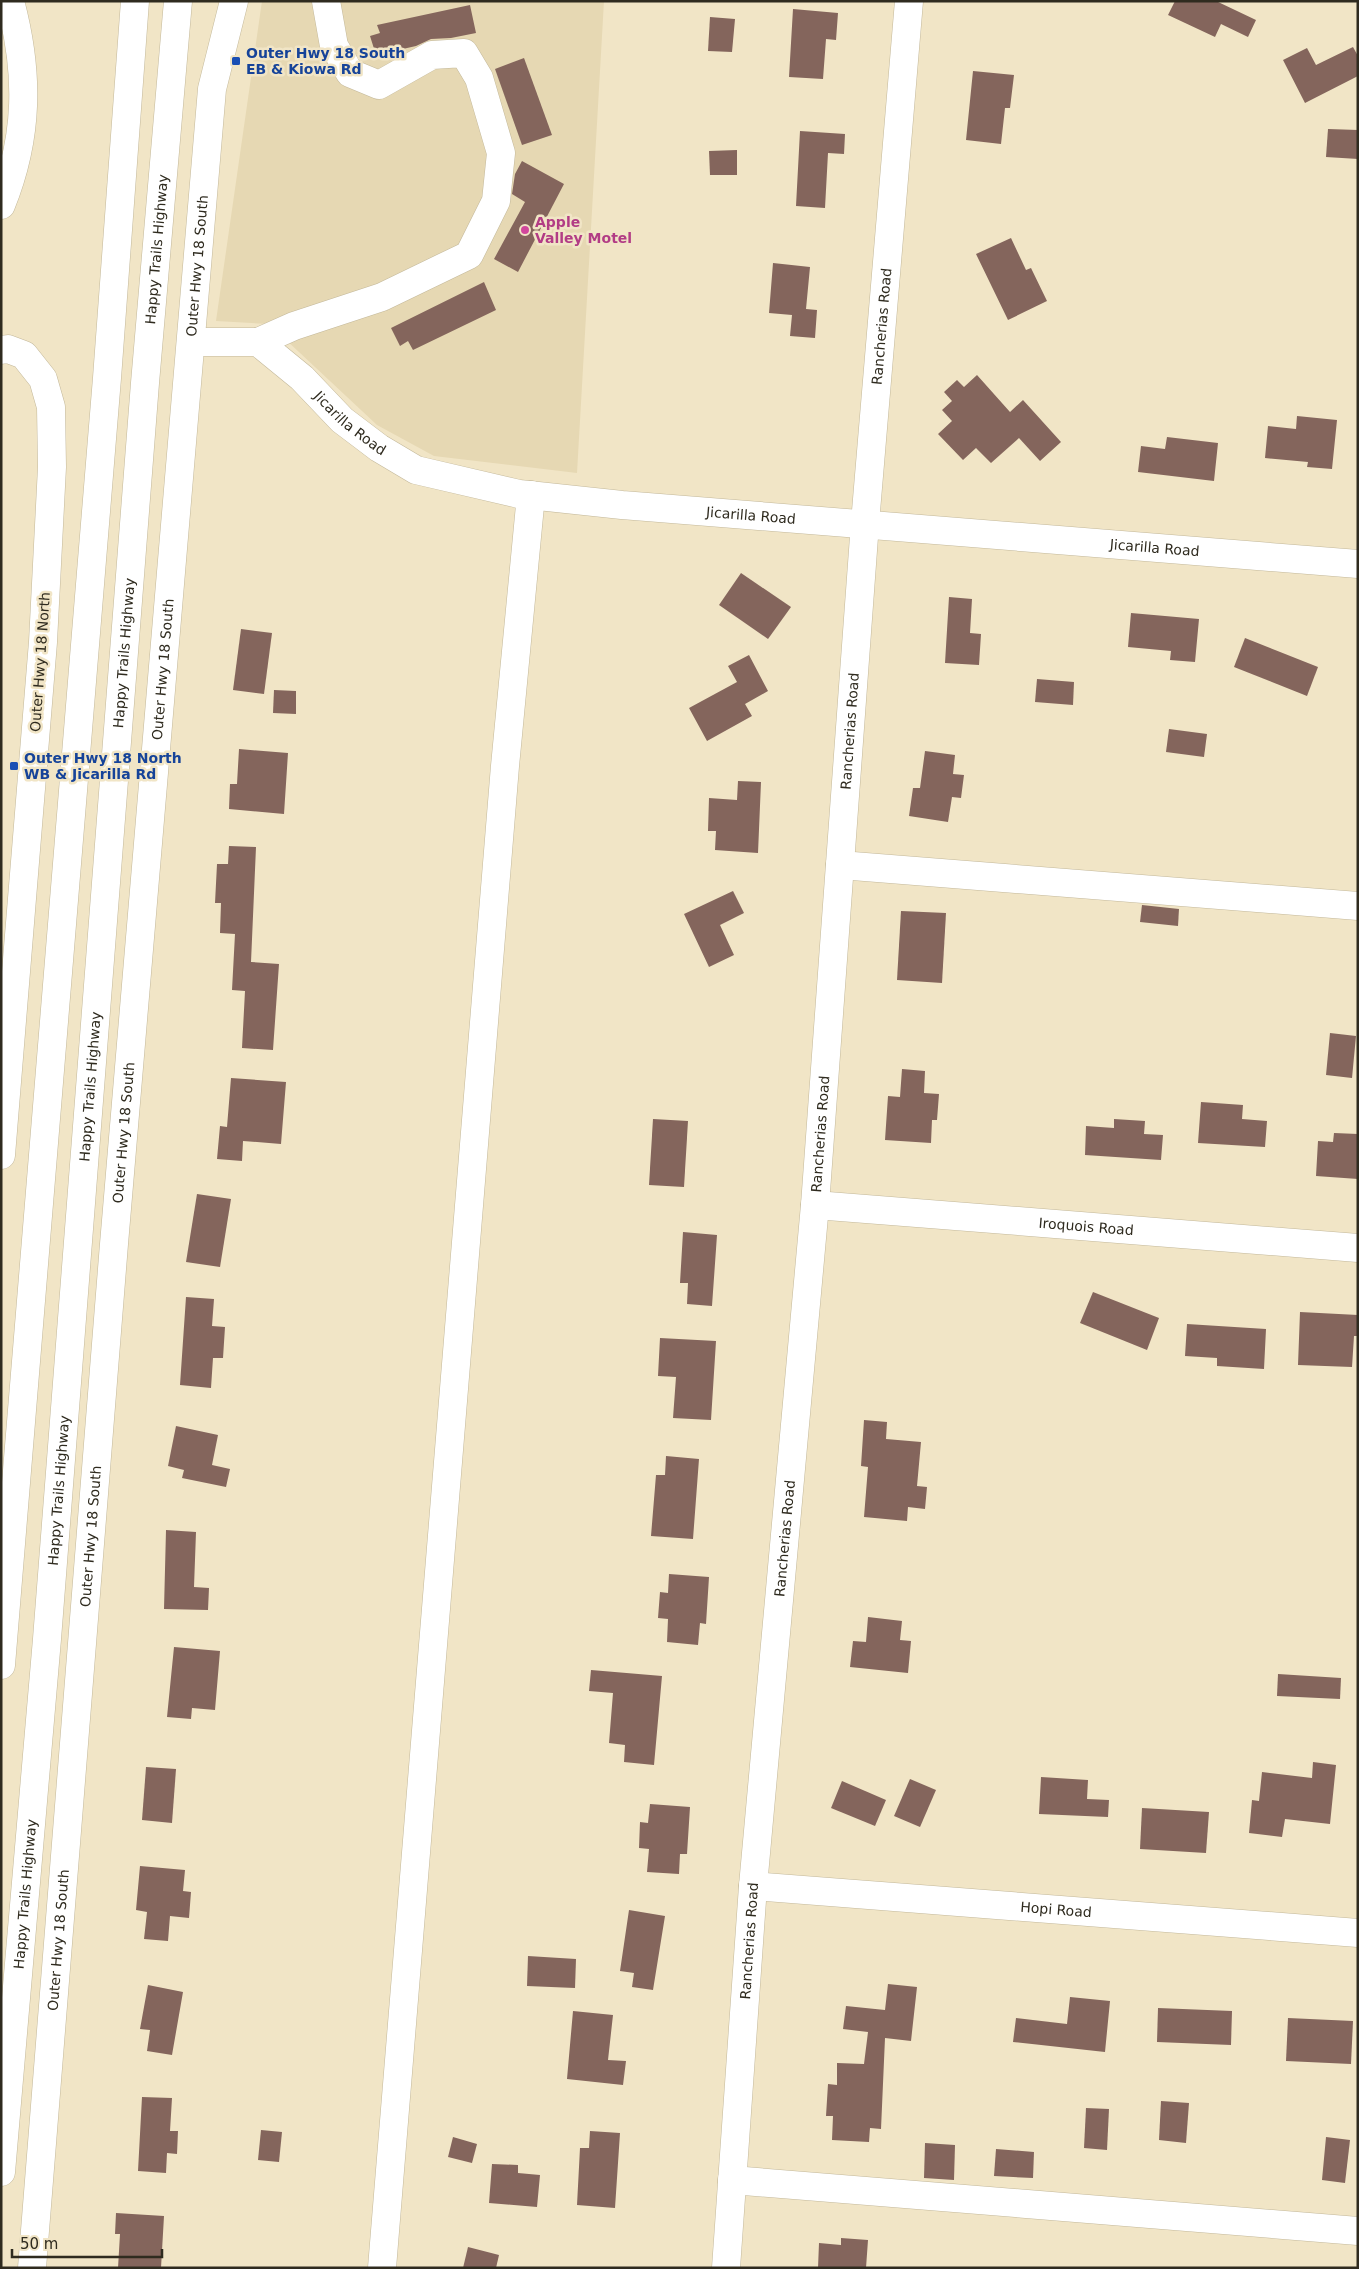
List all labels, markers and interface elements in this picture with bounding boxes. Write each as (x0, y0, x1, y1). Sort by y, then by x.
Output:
place label: Outer Hwy 18 South EB & Kiowa Rd (246, 45, 405, 77)
marker: Outer Hwy 18 South EB & Kiowa Rd (230, 55, 242, 67)
street label: Happy Trails Highway (142, 174, 171, 325)
street label: Outer Hwy 18 South (183, 194, 211, 337)
place label: Apple Valley Motel (535, 214, 632, 246)
marker: Apple Valley Motel (519, 224, 531, 236)
street label: Rancherias Road (869, 267, 894, 385)
street label: Jicarilla Road (310, 387, 389, 458)
street label: Jicarilla Road (704, 504, 796, 527)
street label: Jicarilla Road (1108, 536, 1200, 559)
street label: Happy Trails Highway (110, 577, 138, 729)
street label: Outer Hwy 18 North (27, 591, 53, 733)
street label: Outer Hwy 18 South (149, 598, 177, 741)
street label: Rancherias Road (837, 672, 862, 790)
place label: Outer Hwy 18 North WB & Jicarilla Rd (24, 750, 182, 782)
marker: Outer Hwy 18 North WB & Jicarilla Rd (8, 760, 20, 772)
street label: Happy Trails Highway (76, 1011, 104, 1162)
street label: Outer Hwy 18 South (109, 1061, 137, 1204)
street label: Rancherias Road (808, 1075, 832, 1193)
street label: Iroquois Road (1038, 1215, 1134, 1238)
street label: Happy Trails Highway (45, 1415, 72, 1566)
street label: Outer Hwy 18 South (77, 1465, 104, 1608)
street label: Rancherias Road (771, 1479, 798, 1598)
street label: Happy Trails Highway (11, 1818, 39, 1970)
street label: Outer Hwy 18 South (45, 1869, 72, 2011)
street label: Rancherias Road (737, 1882, 761, 2000)
street label: Hopi Road (1020, 1899, 1092, 1920)
scale bar (12, 2226, 162, 2258)
text: 50 m (20, 2235, 58, 2253)

